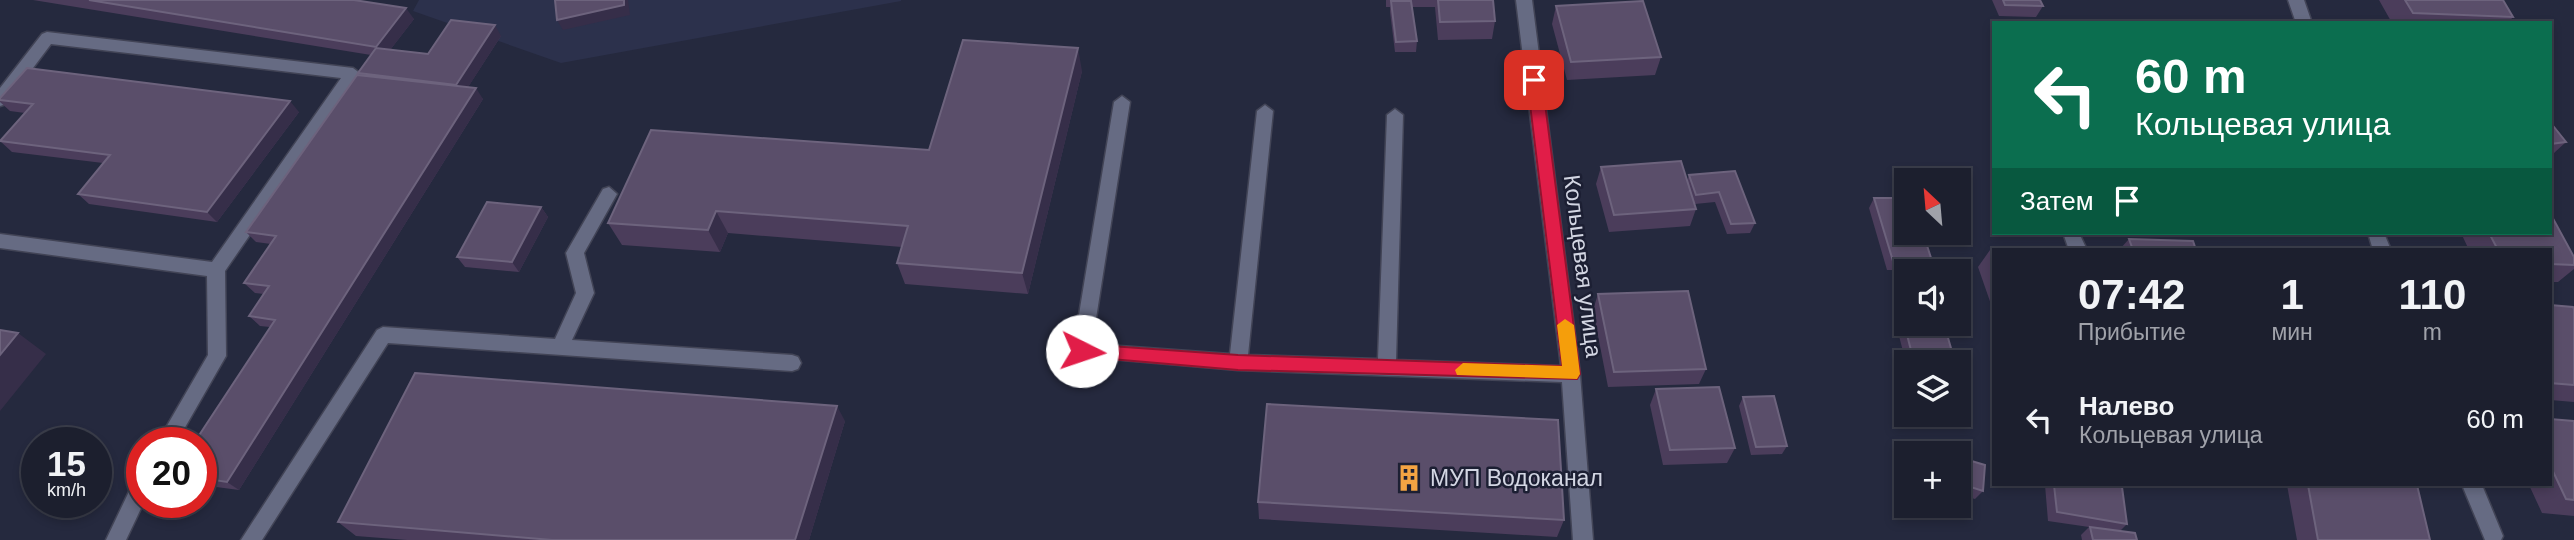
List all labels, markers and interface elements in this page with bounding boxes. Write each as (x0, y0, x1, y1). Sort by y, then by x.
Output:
icon: left (2020, 49, 2111, 140)
text: 60 m (2135, 49, 2247, 103)
pin (1504, 50, 1564, 110)
icon: arrive (1515, 61, 1553, 99)
text: Кольцевая улица (2135, 106, 2390, 142)
north arrow (1894, 168, 1970, 245)
map controls (1894, 168, 1971, 518)
street label: Кольцевая улица (1559, 173, 1607, 359)
icon: arrive (2108, 182, 2146, 220)
text: Затем (2020, 186, 2094, 216)
button: sound (1894, 259, 1971, 336)
text: 07:42 (2078, 271, 2185, 318)
text: 1 (2280, 271, 2304, 318)
text: 110 (2399, 271, 2466, 318)
position arrow (1045, 314, 1119, 388)
text: Прибытие (2078, 319, 2186, 345)
text: мин (2271, 319, 2313, 345)
text: m (2423, 319, 2442, 345)
button: layers (1894, 350, 1971, 427)
text: Налево (2079, 391, 2174, 421)
icon: left (2020, 401, 2058, 439)
text: 60 m (2466, 404, 2524, 434)
text: Кольцевая улица (2079, 422, 2263, 448)
speed limit sign: 20 (126, 427, 217, 518)
button: + (1894, 441, 1971, 518)
text: 15 (47, 444, 86, 483)
building icon: МУП Водоканал (1394, 463, 1424, 493)
place label: МУП Водоканал (1430, 465, 1603, 491)
text: km/h (47, 480, 86, 500)

